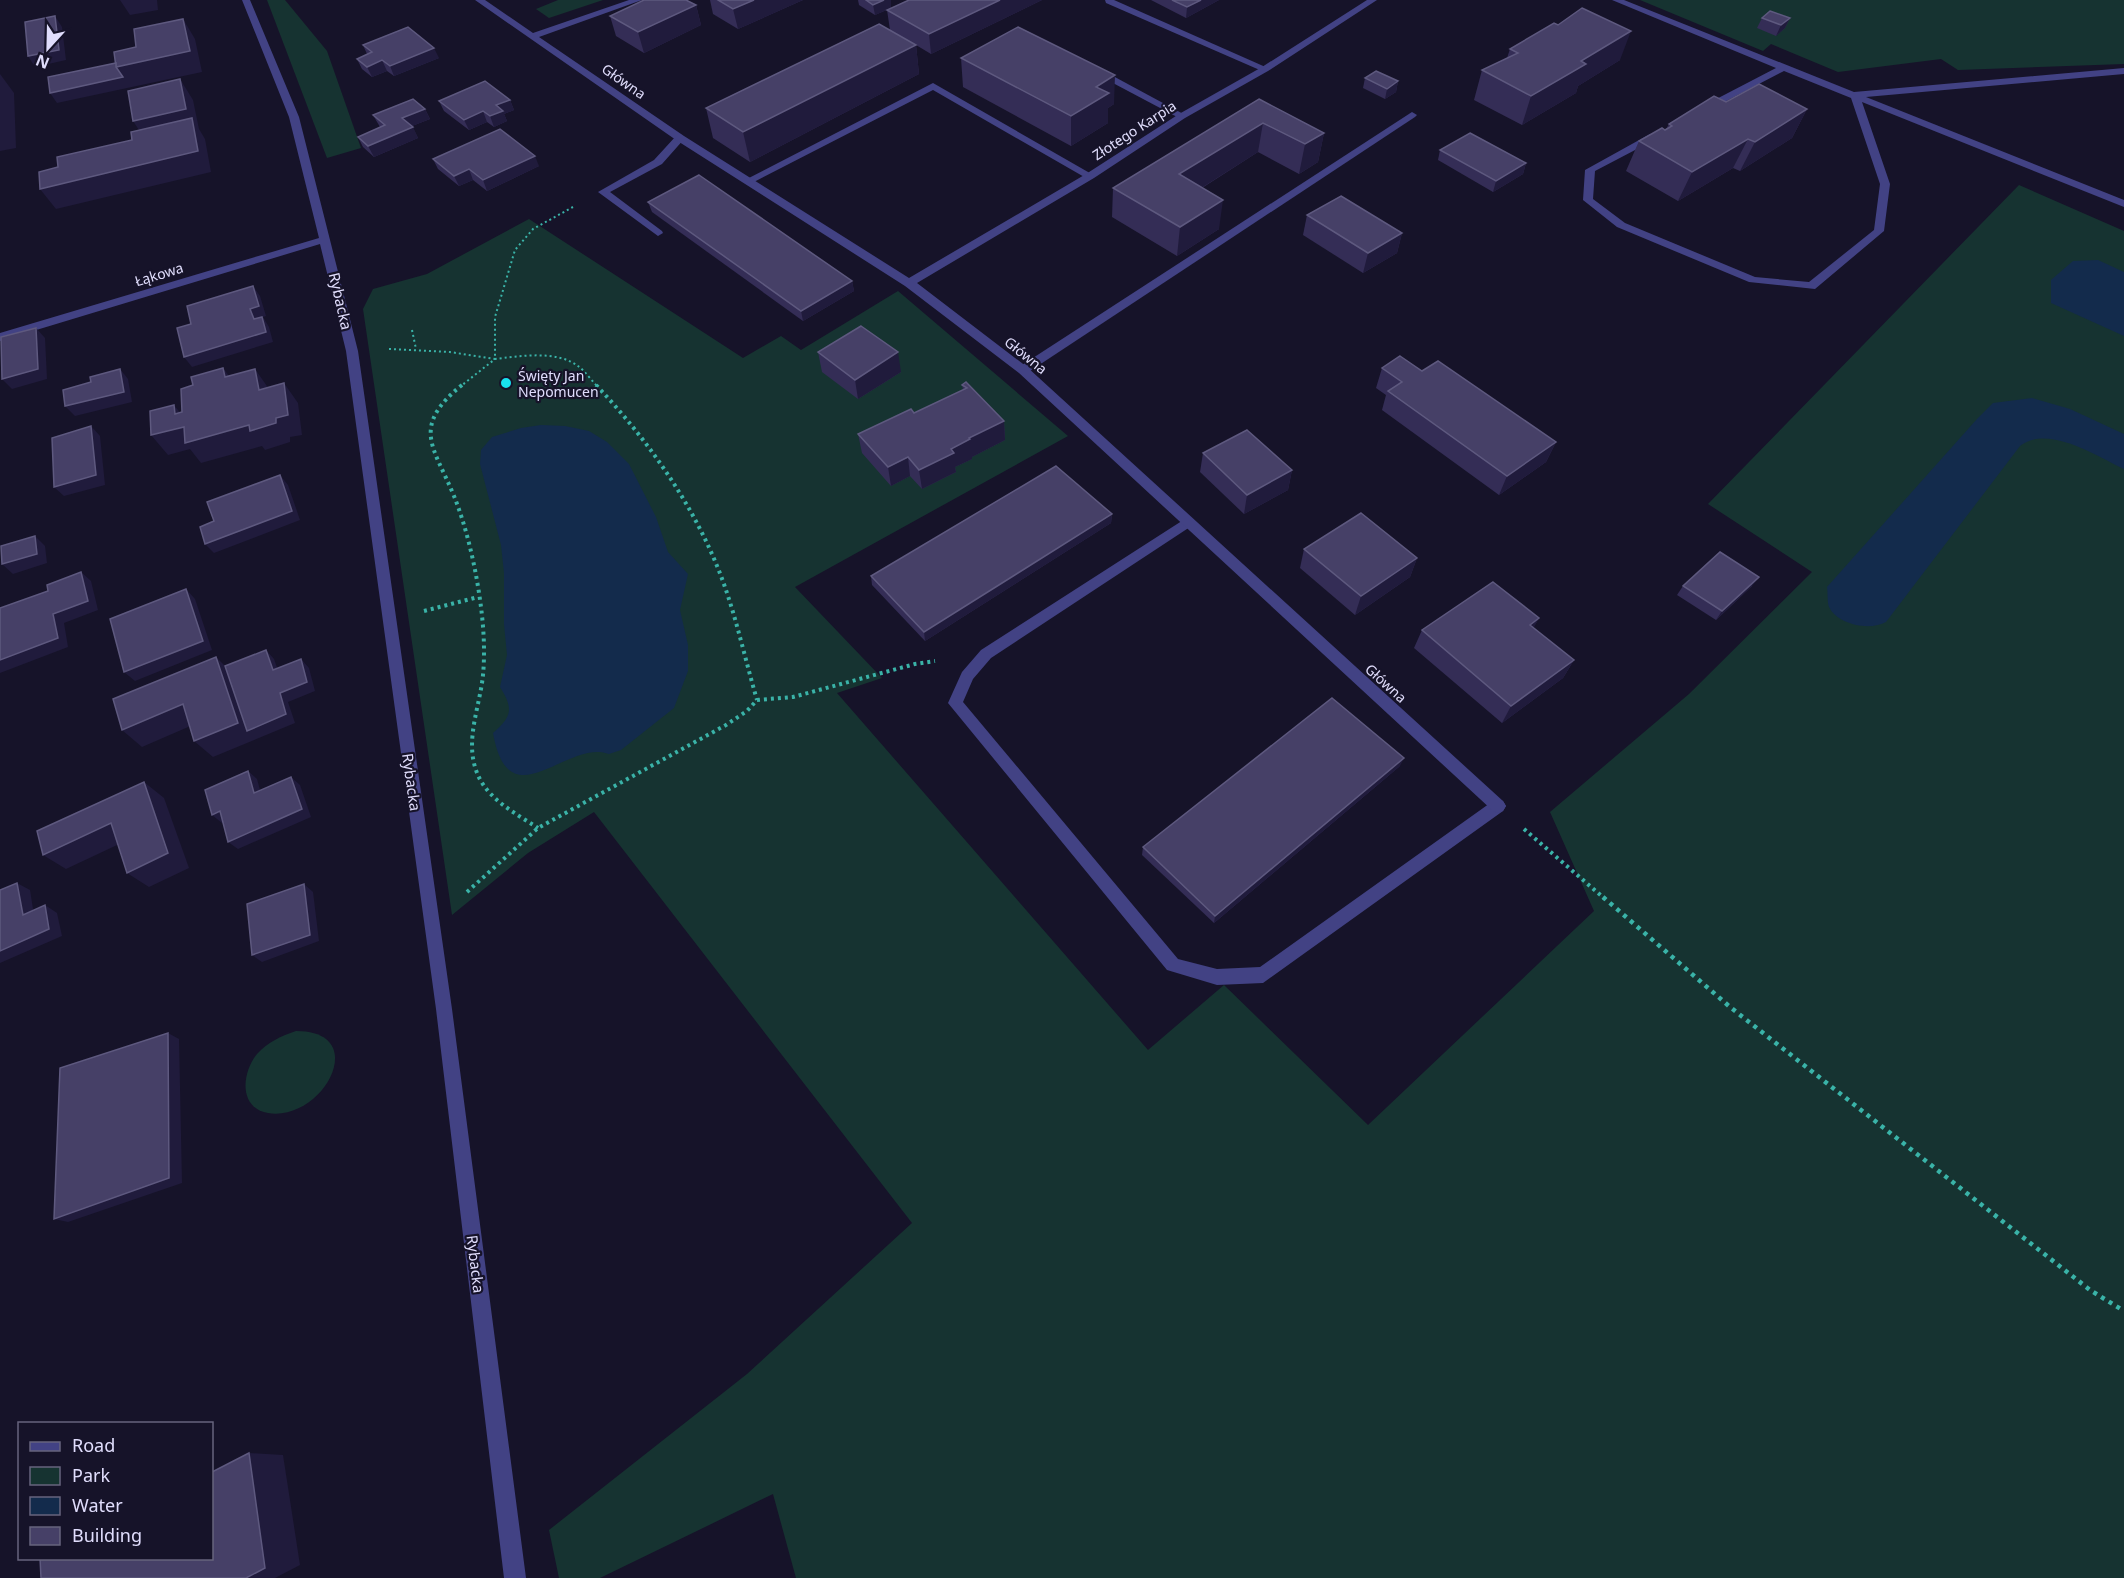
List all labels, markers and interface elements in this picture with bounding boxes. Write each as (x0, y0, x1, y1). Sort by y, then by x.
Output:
north arrow (18, 18, 78, 78)
text: N (32, 49, 53, 75)
street label: Główna (598, 59, 650, 103)
street label: Złotego Karpia (1089, 96, 1179, 164)
street label: Łąkowa (132, 258, 186, 290)
street label: Rybacka (325, 270, 357, 332)
street label: Główna (1001, 332, 1051, 378)
place label: Święty Jan Nepomucen (518, 366, 599, 401)
marker: Święty Jan Nepomucen (499, 376, 513, 390)
street label: Główna (1361, 659, 1411, 707)
street label: Rybacka (398, 752, 426, 812)
street label: Rybacka (463, 1234, 489, 1294)
legend (18, 1422, 213, 1560)
text: Road (72, 1433, 115, 1457)
text: Park (72, 1463, 110, 1487)
text: Water (72, 1493, 123, 1517)
text: Building (72, 1523, 142, 1547)

